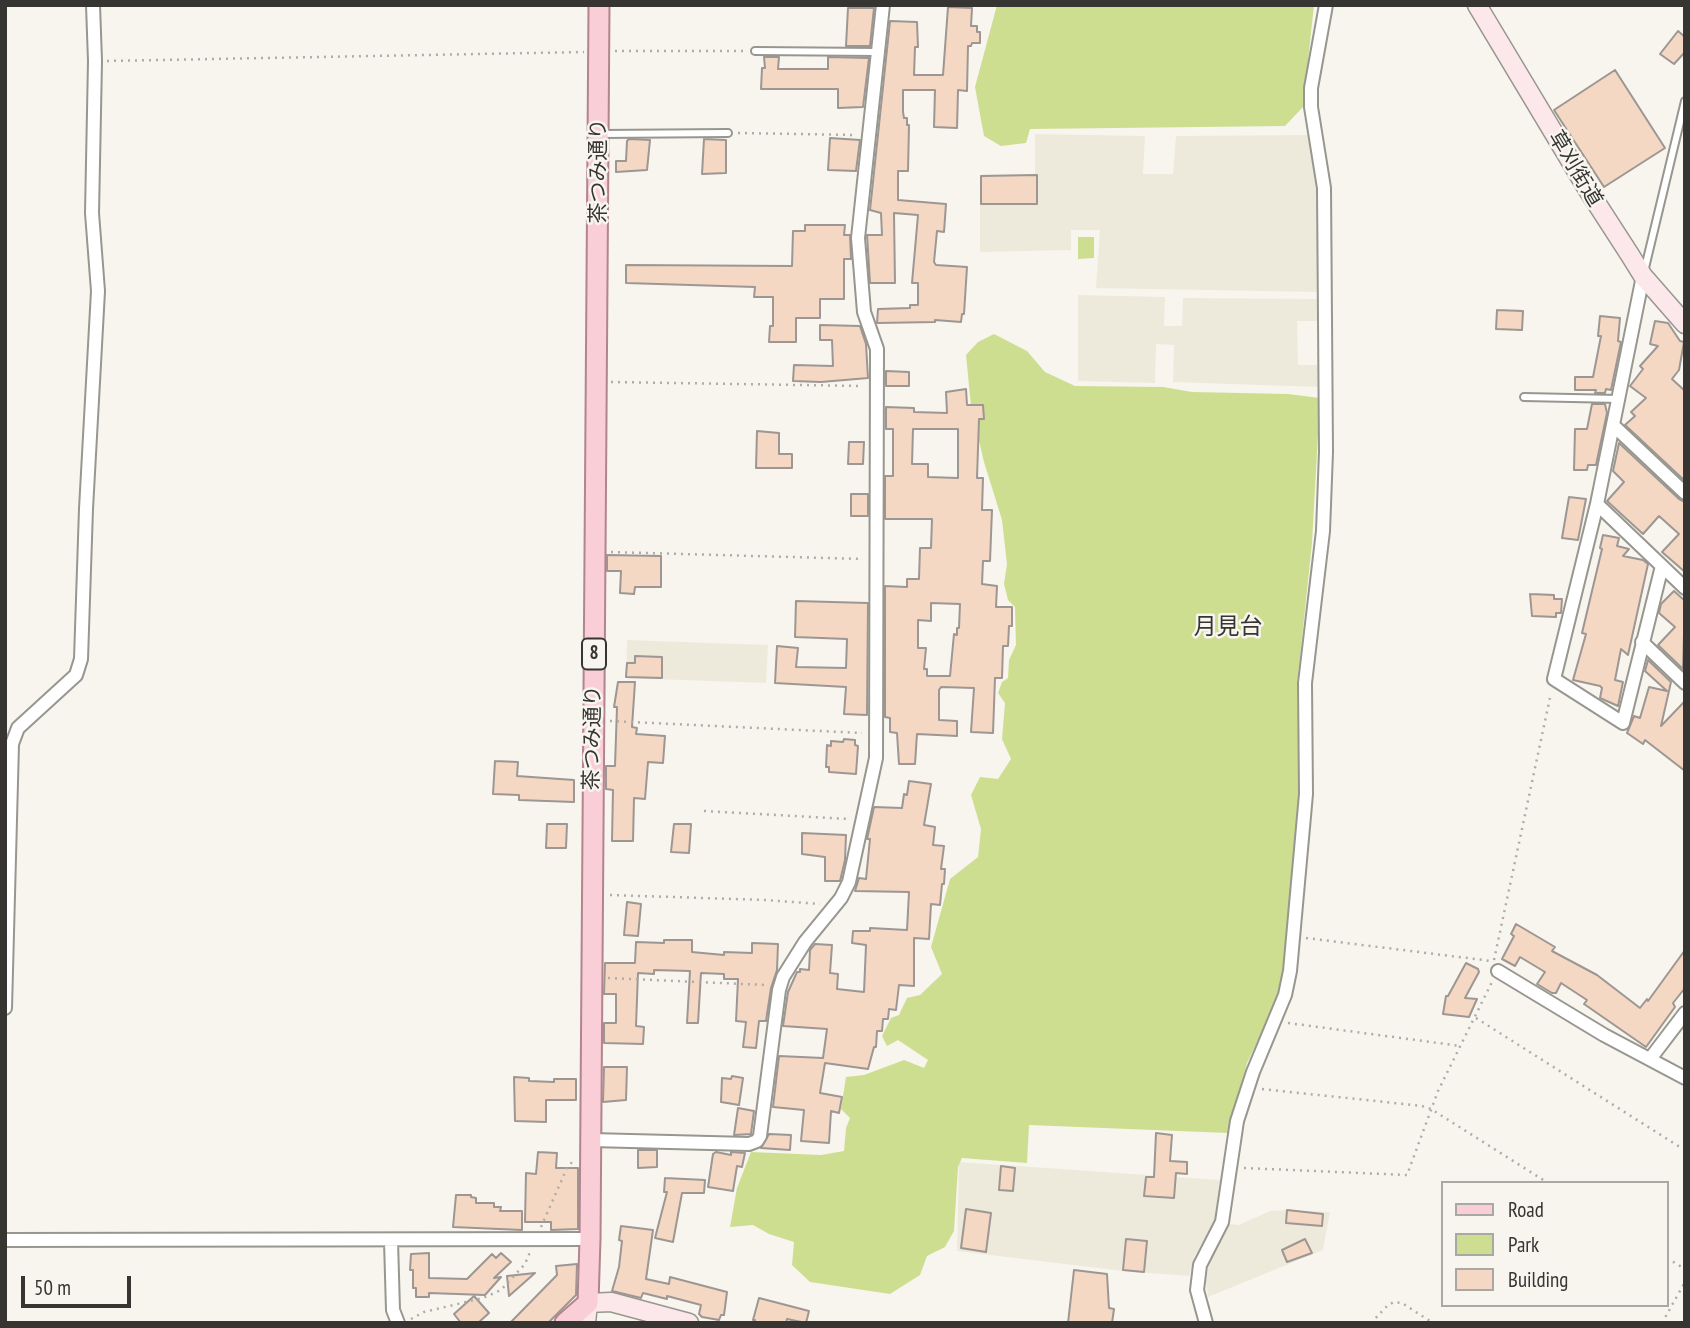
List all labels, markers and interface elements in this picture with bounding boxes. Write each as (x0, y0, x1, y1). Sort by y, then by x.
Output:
street label: 茶つみ通り (586, 119, 612, 223)
street label: 草刈街道 (1543, 127, 1607, 211)
district label: 月見台 (1194, 613, 1262, 641)
road number: 8 (582, 638, 606, 670)
street label: 茶つみ通り (579, 685, 607, 791)
legend (1442, 1181, 1669, 1307)
text: Road (1508, 1196, 1544, 1223)
text: Park (1508, 1231, 1539, 1258)
scale bar (24, 1262, 135, 1306)
text: Building (1508, 1266, 1568, 1293)
text: 50 m (34, 1274, 71, 1301)

